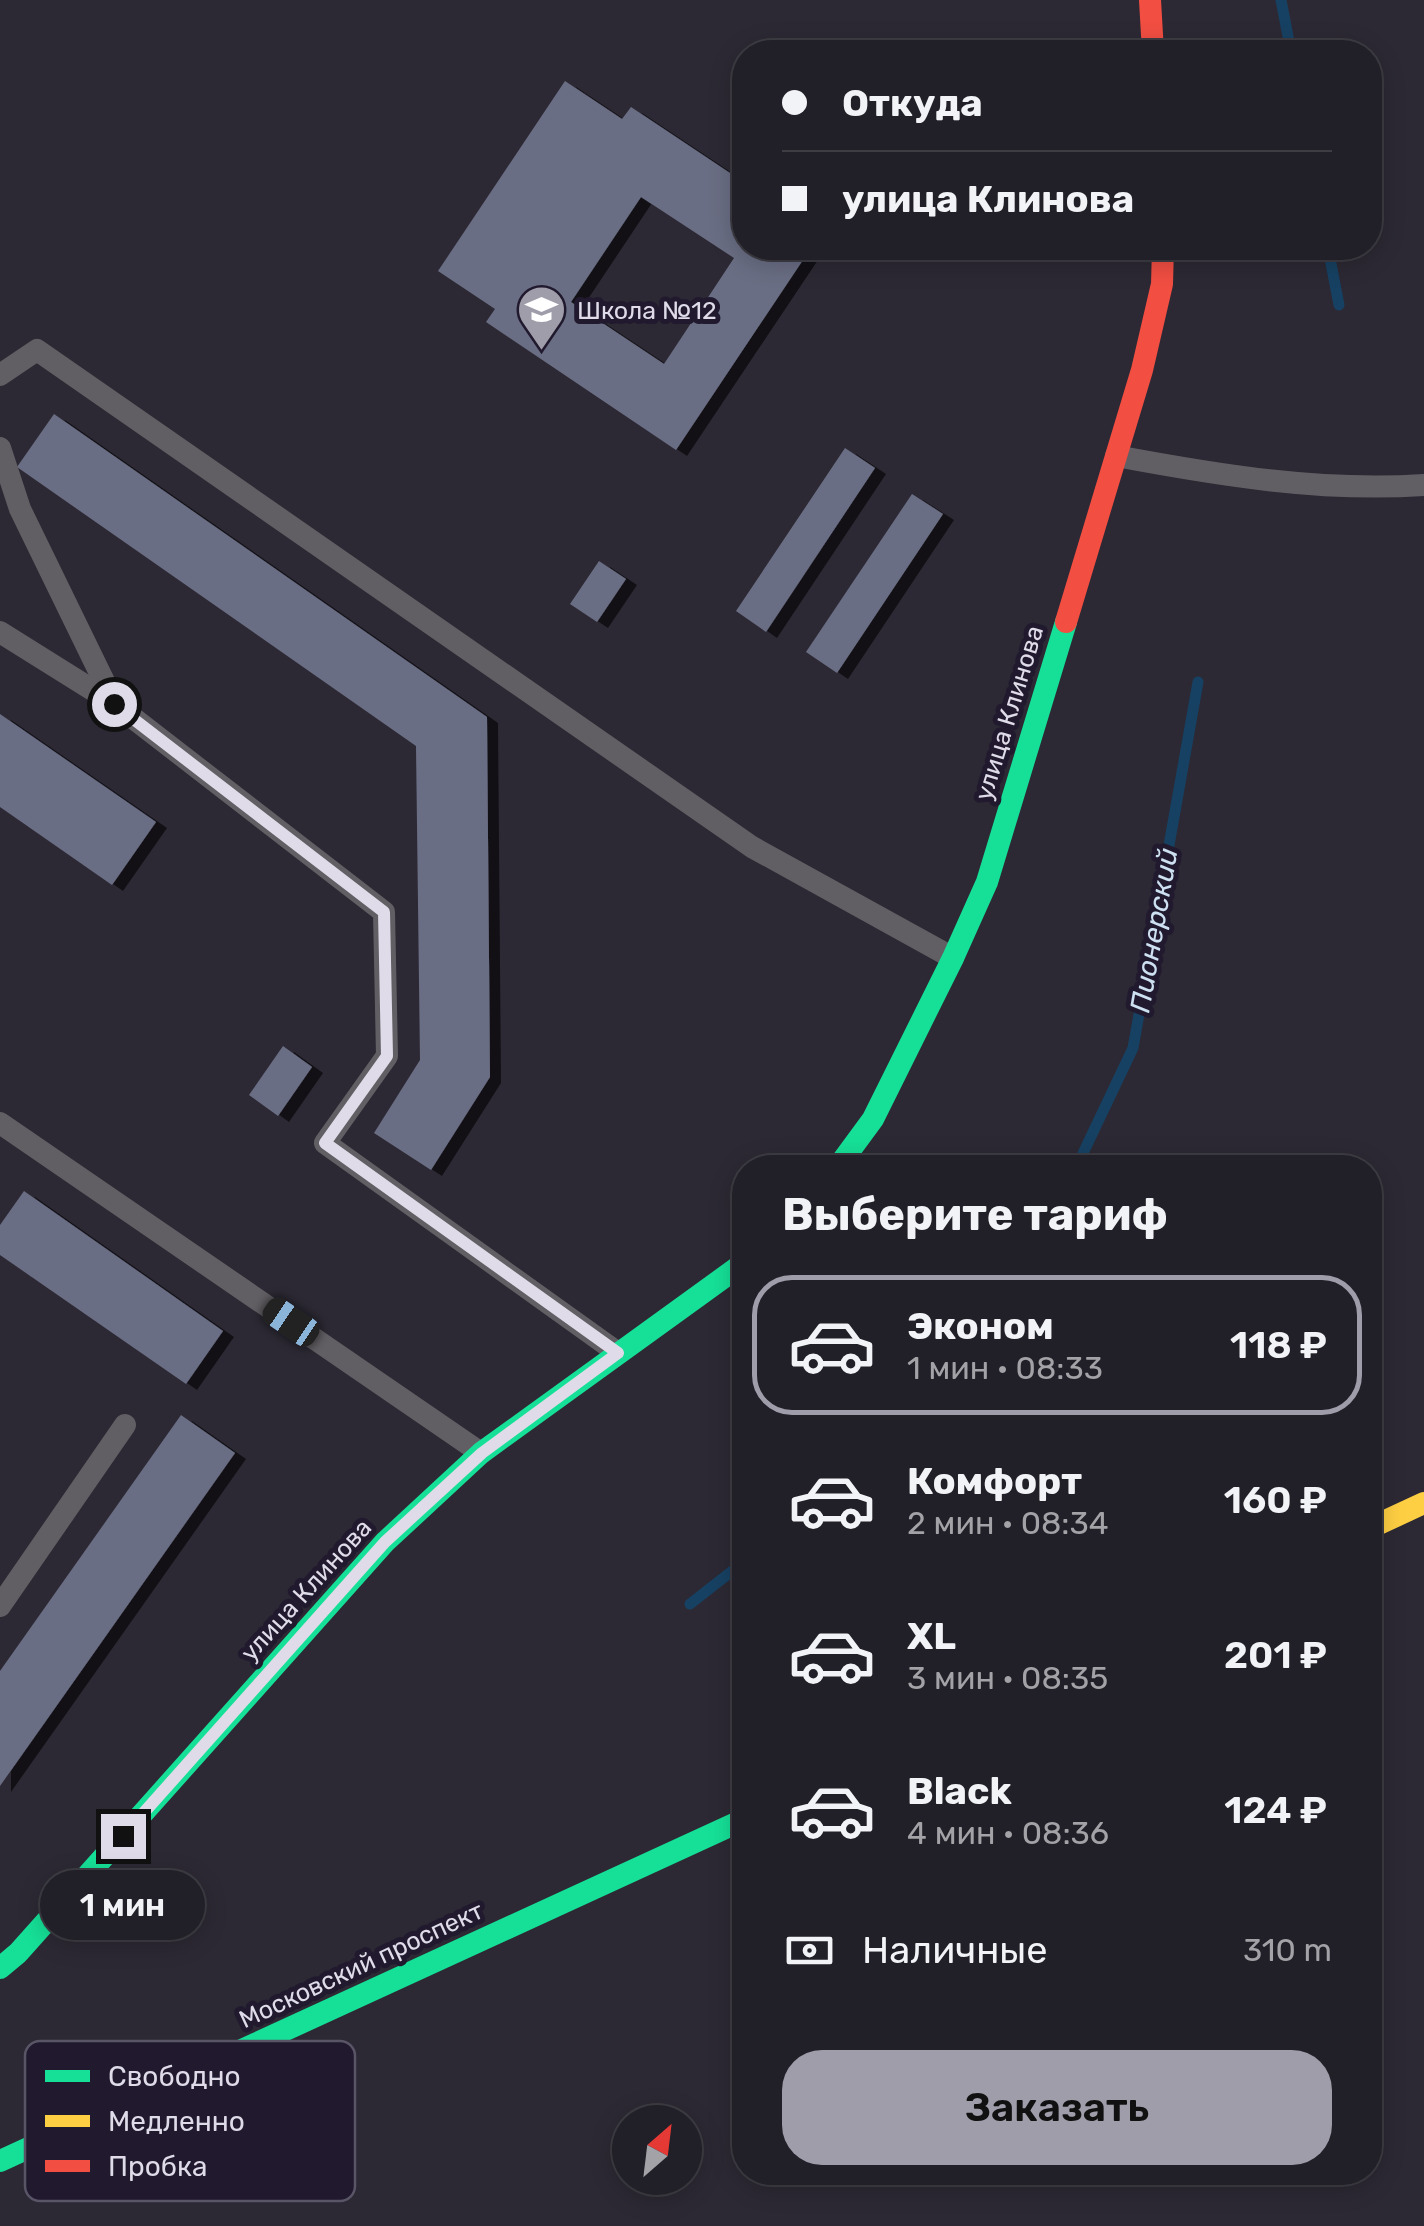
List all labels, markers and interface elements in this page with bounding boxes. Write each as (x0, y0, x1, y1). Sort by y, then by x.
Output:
text: Откуда (842, 80, 983, 126)
text: улица Клинова (842, 176, 1134, 222)
school or university icon: Школа №12 (516, 284, 568, 352)
place label: Школа №12 (577, 296, 717, 325)
street label: улица Клинова (969, 622, 1049, 804)
route start (92, 682, 137, 727)
water label: Пионерский (1123, 845, 1185, 1015)
text: Выберите тариф (782, 1188, 1168, 1241)
car (258, 1293, 324, 1351)
icon: car (787, 1300, 877, 1390)
text: Эконом (907, 1303, 1054, 1349)
text: 118 ₽ (1230, 1322, 1327, 1368)
text: 1 мин · 08:33 (907, 1349, 1103, 1387)
icon: car (787, 1455, 877, 1545)
text: Комфорт (907, 1458, 1082, 1504)
text: 160 ₽ (1224, 1477, 1327, 1523)
text: 2 мин · 08:34 (907, 1504, 1109, 1542)
street label: улица Клинова (235, 1513, 377, 1667)
icon: car (787, 1610, 877, 1700)
text: XL (907, 1613, 956, 1659)
text: 201 ₽ (1224, 1632, 1327, 1678)
text: 3 мин · 08:35 (907, 1659, 1108, 1697)
icon: car (787, 1765, 877, 1855)
text: Black (907, 1768, 1012, 1814)
text: 124 ₽ (1224, 1787, 1327, 1833)
route end (101, 1814, 146, 1859)
text: 4 мин · 08:36 (907, 1814, 1109, 1852)
callout: 1 мин (41, 1871, 206, 1941)
text: 1 мин (80, 1886, 165, 1924)
street label: Московский проспект (234, 1896, 488, 2034)
icon: cash (782, 1923, 837, 1978)
text: Наличные (862, 1927, 1048, 1973)
text: 310 m (1243, 1931, 1332, 1969)
legend (25, 2041, 355, 2201)
button: Заказать (782, 2050, 1332, 2165)
text: Свободно (108, 2060, 241, 2093)
text: Медленно (108, 2105, 245, 2138)
north arrow (612, 2105, 702, 2195)
map controls (612, 2105, 702, 2195)
text: Пробка (108, 2150, 208, 2183)

